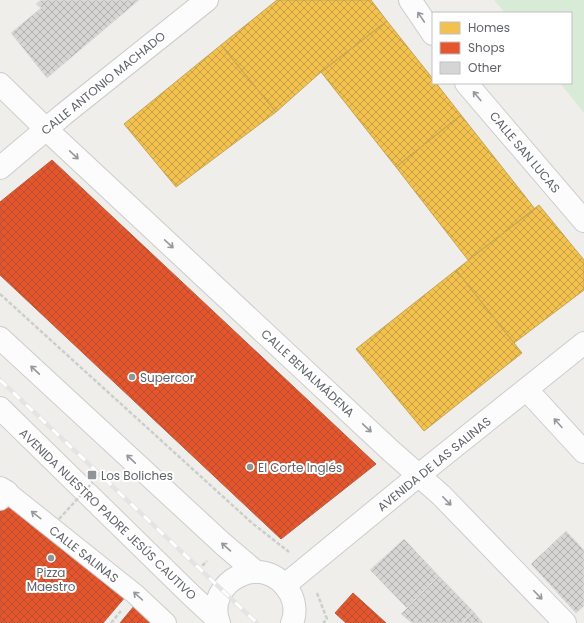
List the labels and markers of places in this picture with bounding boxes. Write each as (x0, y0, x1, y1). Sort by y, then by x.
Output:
place label: Supercor (140, 369, 195, 386)
marker: Supercor (127, 372, 137, 382)
place label: El Corte Inglés (258, 459, 342, 476)
marker: El Corte Inglés (245, 462, 255, 472)
place label: Los Boliches (101, 467, 173, 484)
marker: Los Boliches (86, 469, 98, 481)
marker: Pizza Maestro (46, 553, 56, 563)
place label: Pizza Maestro (27, 564, 76, 595)

